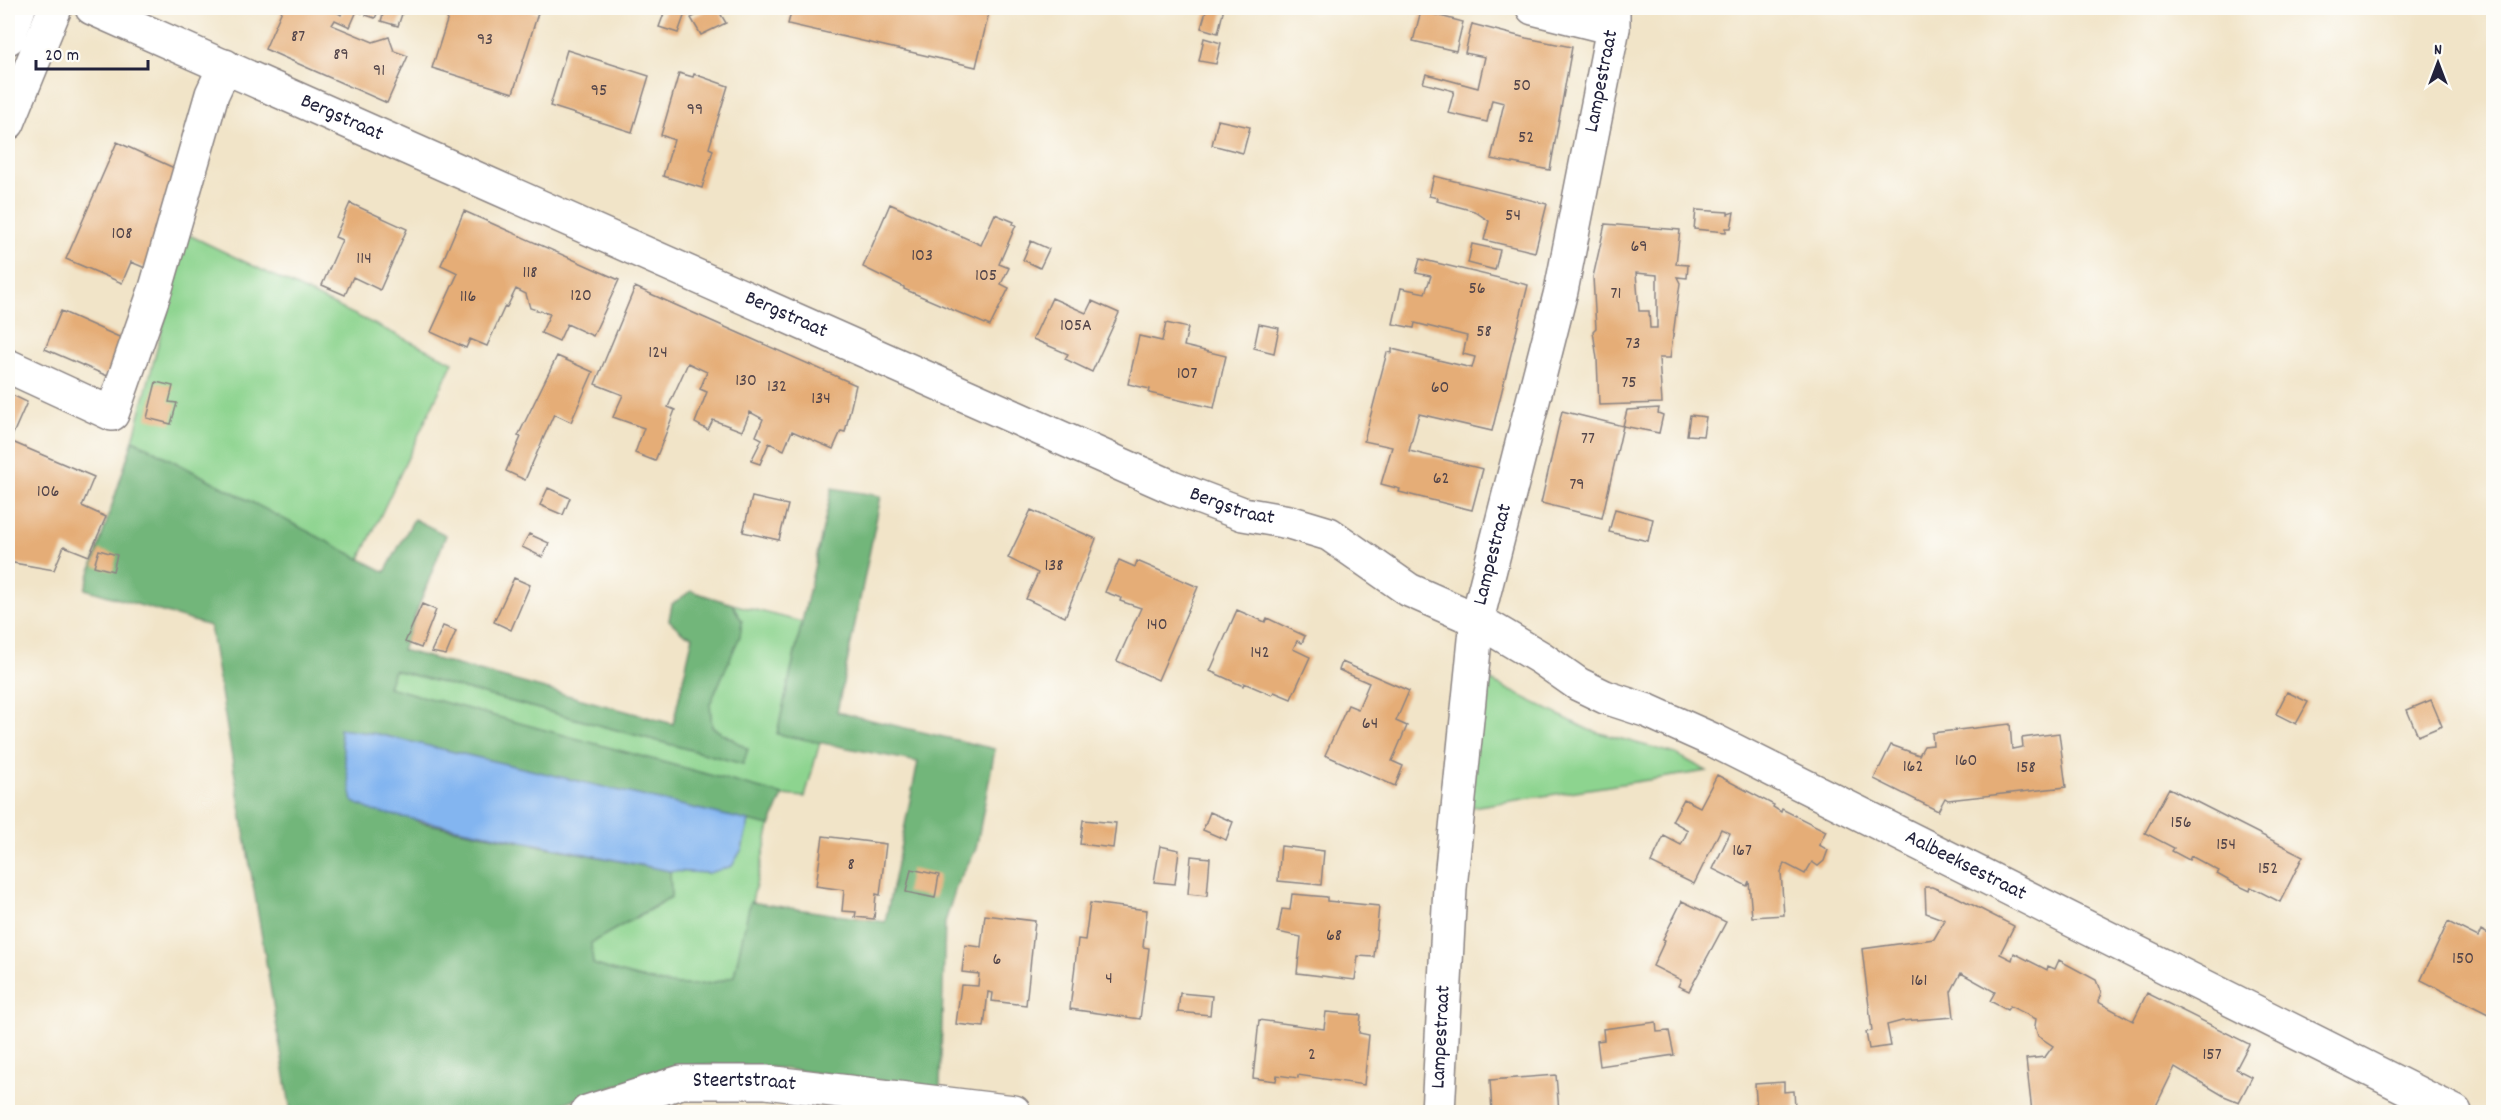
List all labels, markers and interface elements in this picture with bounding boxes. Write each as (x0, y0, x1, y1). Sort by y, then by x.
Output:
house number: 87 (291, 25, 305, 50)
street label: Lampestraat (1578, 27, 1627, 135)
house number: 93 (477, 28, 493, 53)
scale bar (36, 33, 148, 71)
north arrow (2408, 33, 2468, 93)
text: N (2434, 39, 2442, 62)
house number: 89 (333, 43, 349, 68)
text: 20 m (45, 44, 79, 69)
house number: 91 (373, 59, 385, 84)
house number: 50 (1513, 74, 1531, 99)
house number: 95 (591, 79, 607, 104)
street label: Bergstraat (295, 87, 388, 150)
house number: 99 (687, 98, 703, 123)
house number: 52 (1518, 126, 1534, 151)
house number: 54 (1505, 204, 1521, 229)
house number: 108 (112, 222, 132, 247)
house number: 69 (1630, 235, 1648, 260)
house number: 103 (911, 244, 933, 269)
house number: 114 (356, 247, 372, 272)
house number: 118 (522, 261, 538, 286)
house number: 105 (975, 264, 997, 289)
house number: 56 (1468, 277, 1486, 302)
house number: 71 (1611, 282, 1621, 307)
house number: 120 (570, 284, 592, 309)
street label: Bergstraat (739, 284, 832, 347)
house number: 116 (460, 285, 476, 310)
house number: 105A (1060, 314, 1092, 339)
house number: 58 (1476, 320, 1492, 345)
house number: 73 (1626, 332, 1640, 357)
house number: 124 (648, 341, 668, 366)
house number: 107 (1177, 362, 1197, 387)
house number: 130 (735, 369, 757, 394)
house number: 75 (1621, 371, 1637, 396)
house number: 132 (767, 375, 787, 400)
house number: 60 (1431, 376, 1449, 401)
house number: 134 (811, 387, 831, 412)
house number: 77 (1581, 427, 1595, 452)
house number: 62 (1433, 467, 1449, 492)
house number: 79 (1569, 473, 1585, 498)
house number: 106 (37, 480, 59, 505)
street label: Bergstraat (1185, 480, 1277, 534)
street label: Lampestraat (1466, 501, 1521, 609)
house number: 138 (1044, 554, 1064, 579)
house number: 140 (1146, 613, 1168, 638)
house number: 142 (1250, 641, 1270, 666)
house number: 64 (1362, 712, 1378, 737)
house number: 160 (1955, 749, 1977, 774)
house number: 162 (1903, 755, 1923, 780)
house number: 158 (2016, 756, 2036, 781)
house number: 156 (2170, 811, 2192, 836)
street label: Aalbeeksestraat (1899, 823, 2031, 910)
house number: 154 (2216, 833, 2236, 858)
house number: 167 (1732, 839, 1752, 864)
house number: 8 (847, 853, 855, 878)
house number: 152 (2258, 857, 2278, 882)
house number: 68 (1326, 924, 1342, 949)
house number: 150 (2452, 947, 2474, 972)
house number: 6 (993, 948, 1001, 973)
house number: 4 (1105, 967, 1113, 992)
house number: 161 (1911, 969, 1927, 994)
street label: Lampestraat (1424, 984, 1460, 1090)
house number: 2 (1308, 1043, 1316, 1068)
house number: 157 (2202, 1043, 2222, 1068)
street label: Steertstraat (693, 1067, 798, 1100)

